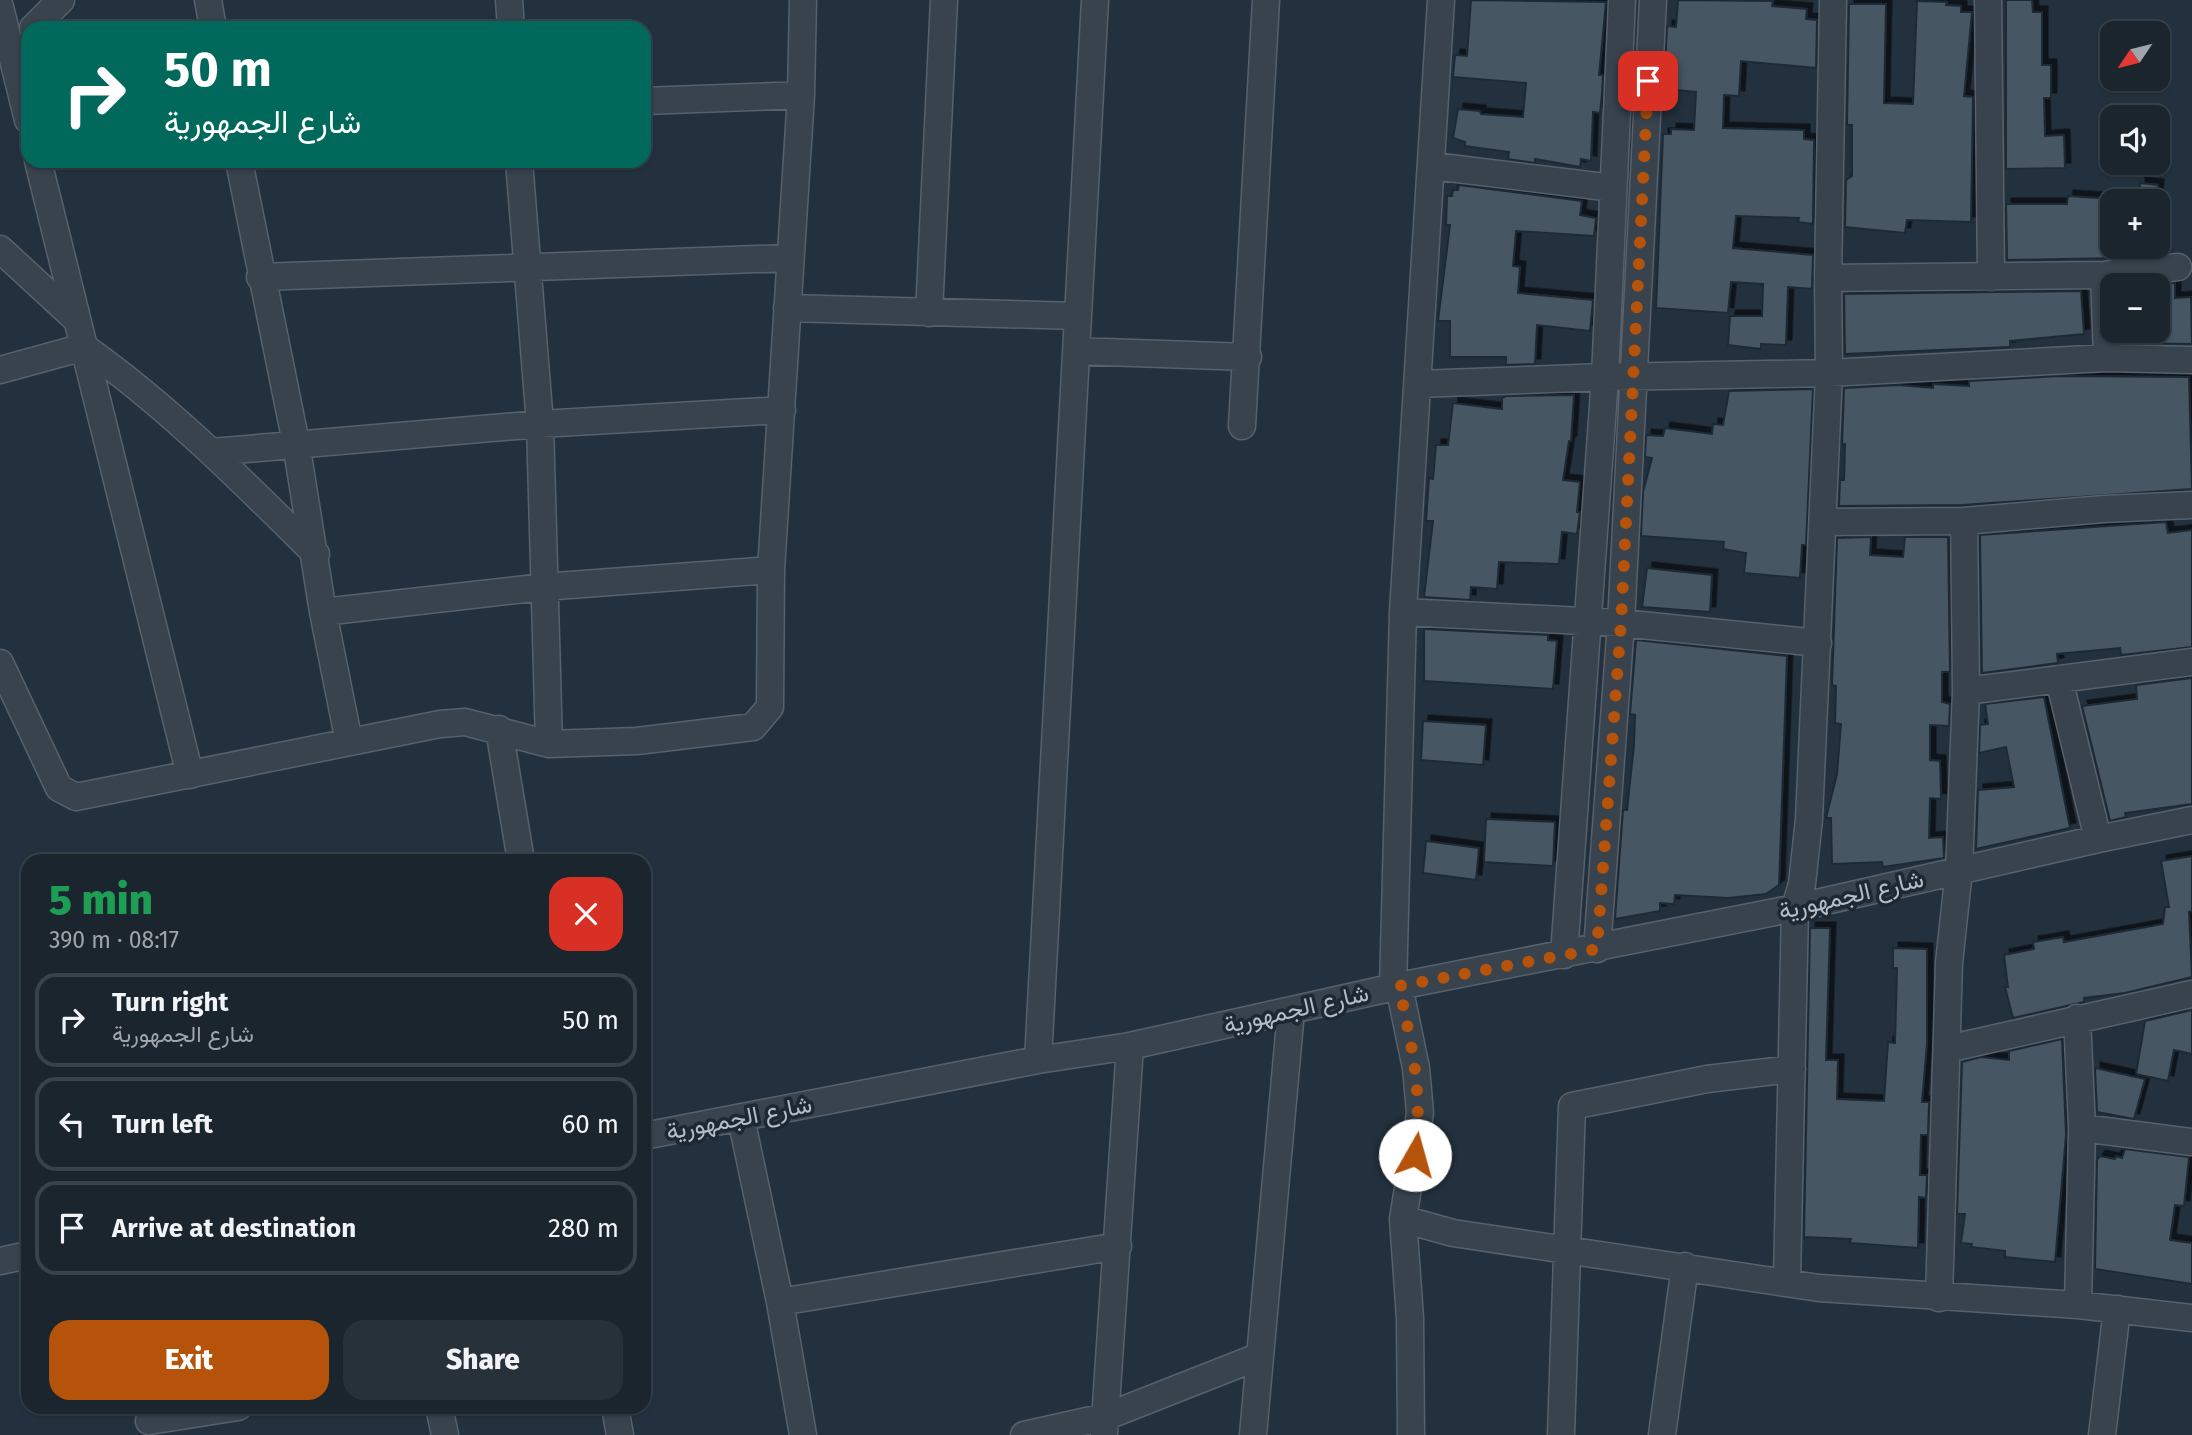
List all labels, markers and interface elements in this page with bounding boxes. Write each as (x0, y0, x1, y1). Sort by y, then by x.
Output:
north arrow (2100, 21, 2170, 91)
map controls (2100, 21, 2170, 343)
text: 50 m (164, 40, 272, 99)
icon: right (49, 49, 140, 140)
pin (1618, 51, 1678, 111)
icon: arrive (1629, 62, 1667, 100)
text: شارع الجمهورية (164, 103, 361, 141)
button: sound (2100, 105, 2170, 175)
button: + (2100, 189, 2170, 259)
button: − (2100, 273, 2170, 343)
street label: شارع الجمهورية (1776, 865, 1927, 927)
text: 5 min (49, 875, 153, 925)
button: close (549, 877, 623, 951)
text: 390 m · 08:17 (49, 926, 179, 954)
street label: شارع الجمهورية (1221, 979, 1372, 1041)
text: Turn right (112, 987, 229, 1018)
icon: right (53, 1001, 91, 1039)
text: 50 m (562, 1005, 619, 1036)
text: شارع الجمهورية (112, 1020, 254, 1048)
street label: شارع الجمهورية (664, 1090, 815, 1148)
icon: left (53, 1105, 91, 1143)
text: Turn left (112, 1109, 213, 1140)
text: 60 m (561, 1109, 619, 1140)
position arrow (1378, 1118, 1452, 1192)
icon: arrive (53, 1209, 91, 1247)
text: Arrive at destination (112, 1213, 356, 1244)
text: 280 m (548, 1213, 619, 1244)
button: Exit (49, 1320, 329, 1400)
button: Share (343, 1320, 623, 1400)

